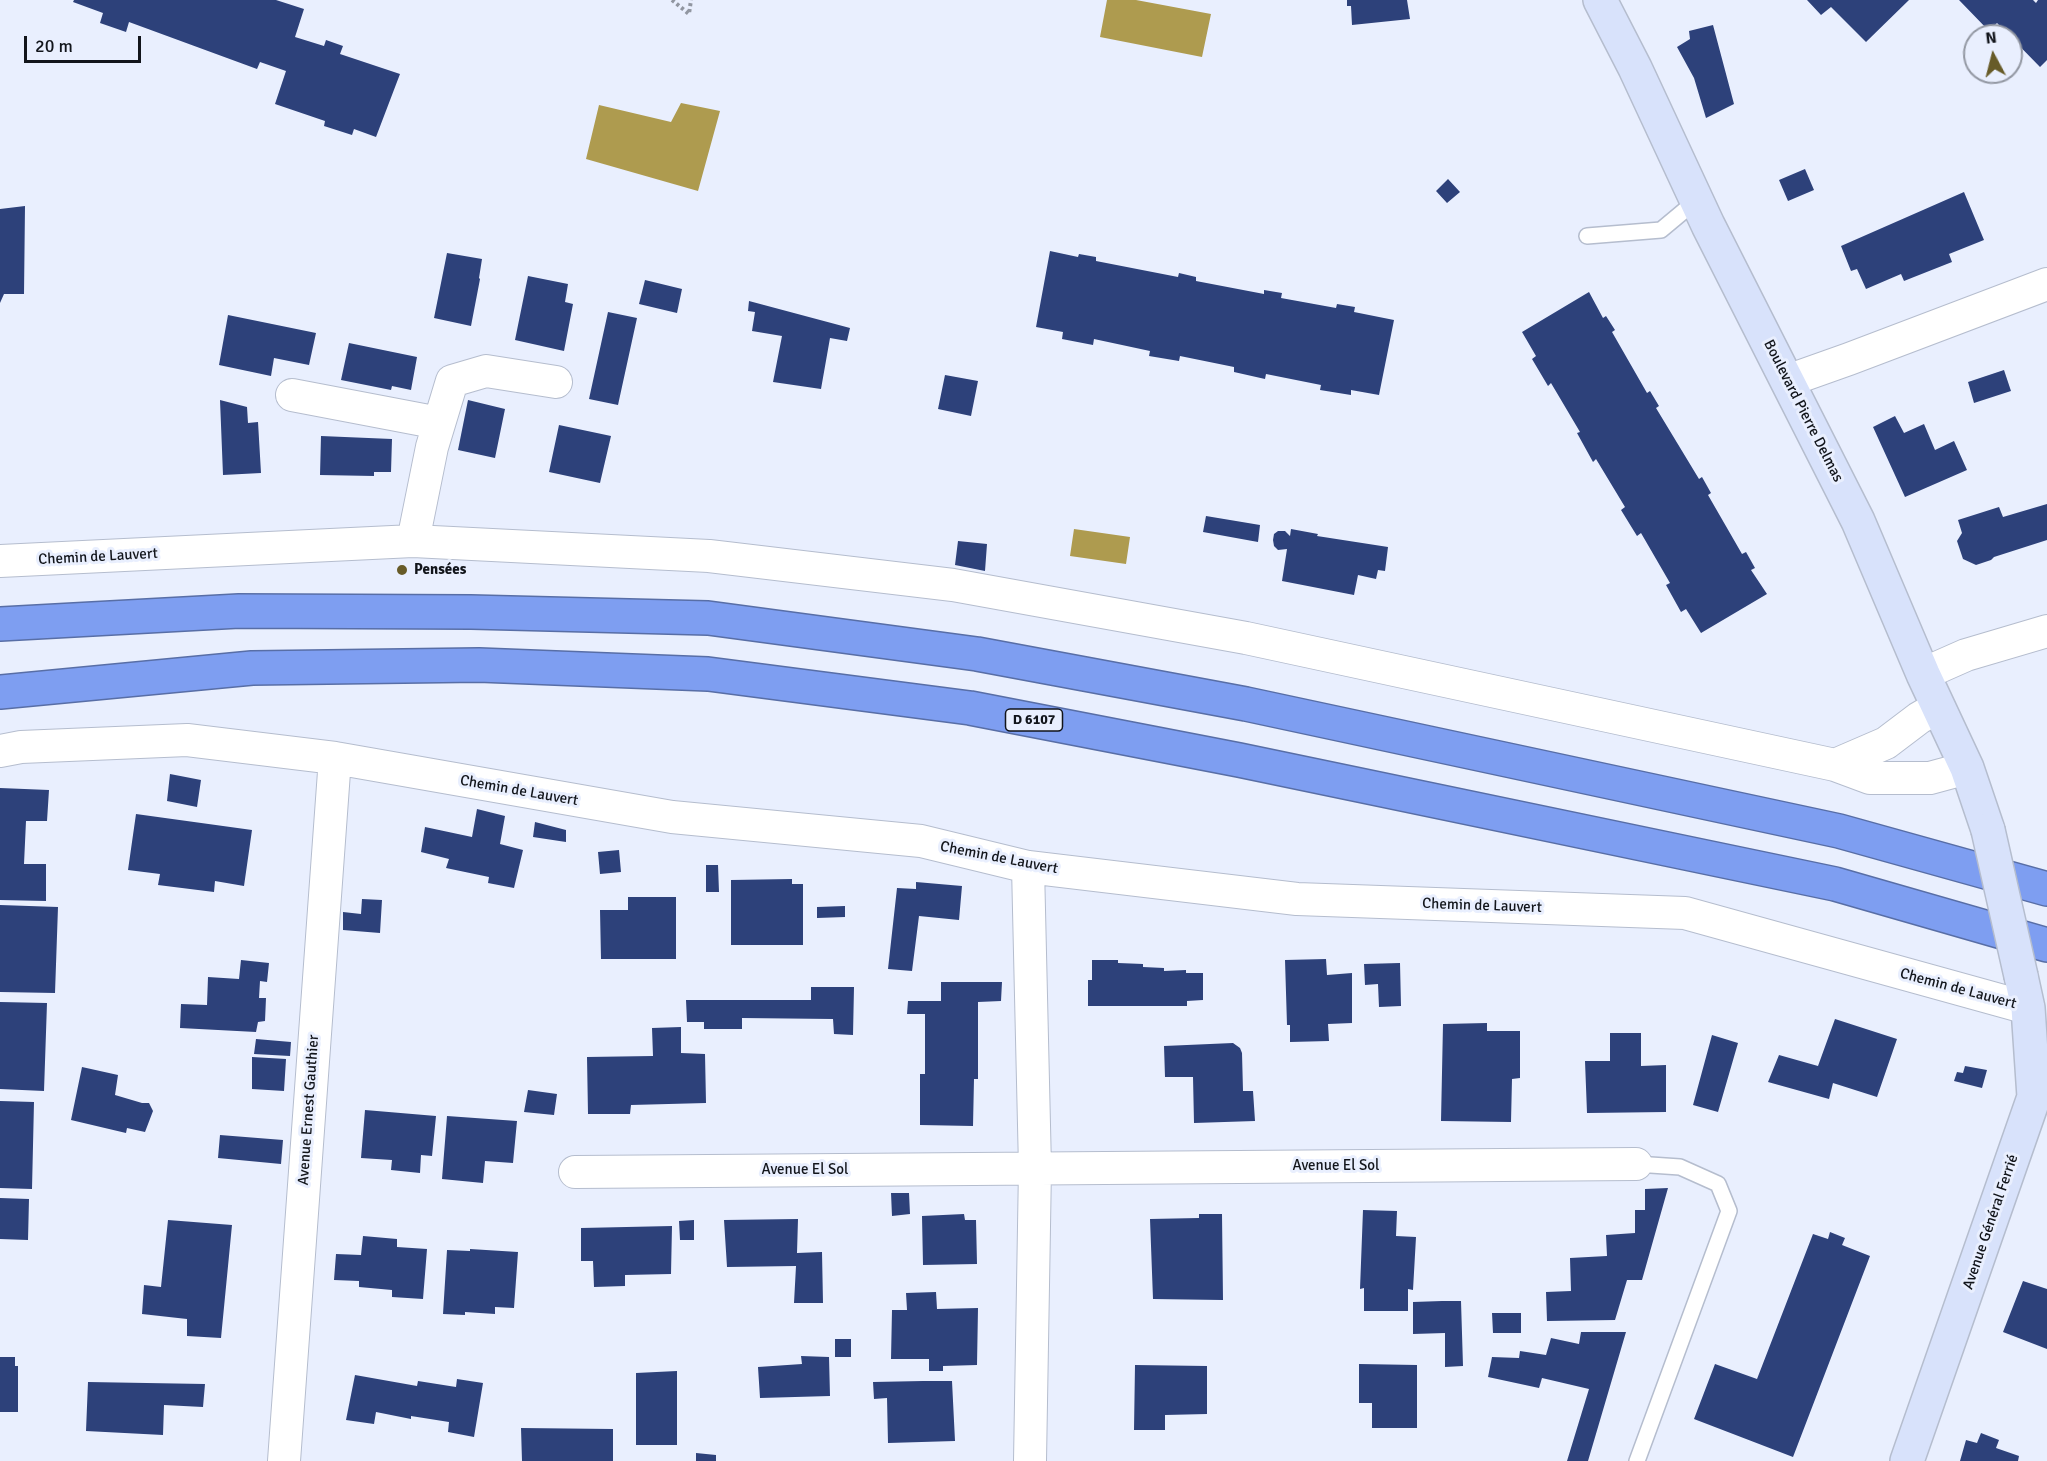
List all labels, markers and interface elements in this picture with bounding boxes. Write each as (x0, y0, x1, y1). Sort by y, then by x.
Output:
scale bar (27, 24, 144, 62)
north arrow (1963, 24, 2023, 84)
text: N (1984, 28, 1998, 49)
text: 20 m (35, 35, 73, 57)
street label: Boulevard Pierre Delmas (1759, 337, 1847, 485)
street label: Chemin de Lauvert (38, 545, 158, 569)
place label: Pensées (414, 561, 466, 579)
marker: Pensées (395, 563, 409, 577)
road number: D 6107 (1006, 709, 1062, 731)
street label: Chemin de Lauvert (459, 772, 579, 810)
street label: Chemin de Lauvert (939, 838, 1059, 878)
street label: Chemin de Lauvert (1422, 895, 1542, 917)
street label: Chemin de Lauvert (1898, 965, 2018, 1013)
street label: Avenue Ernest Gauthier (295, 1034, 323, 1186)
street label: Avenue Général Ferrié (1959, 1152, 2023, 1292)
street label: Avenue El Sol (1293, 1157, 1379, 1175)
street label: Avenue El Sol (762, 1161, 848, 1179)

